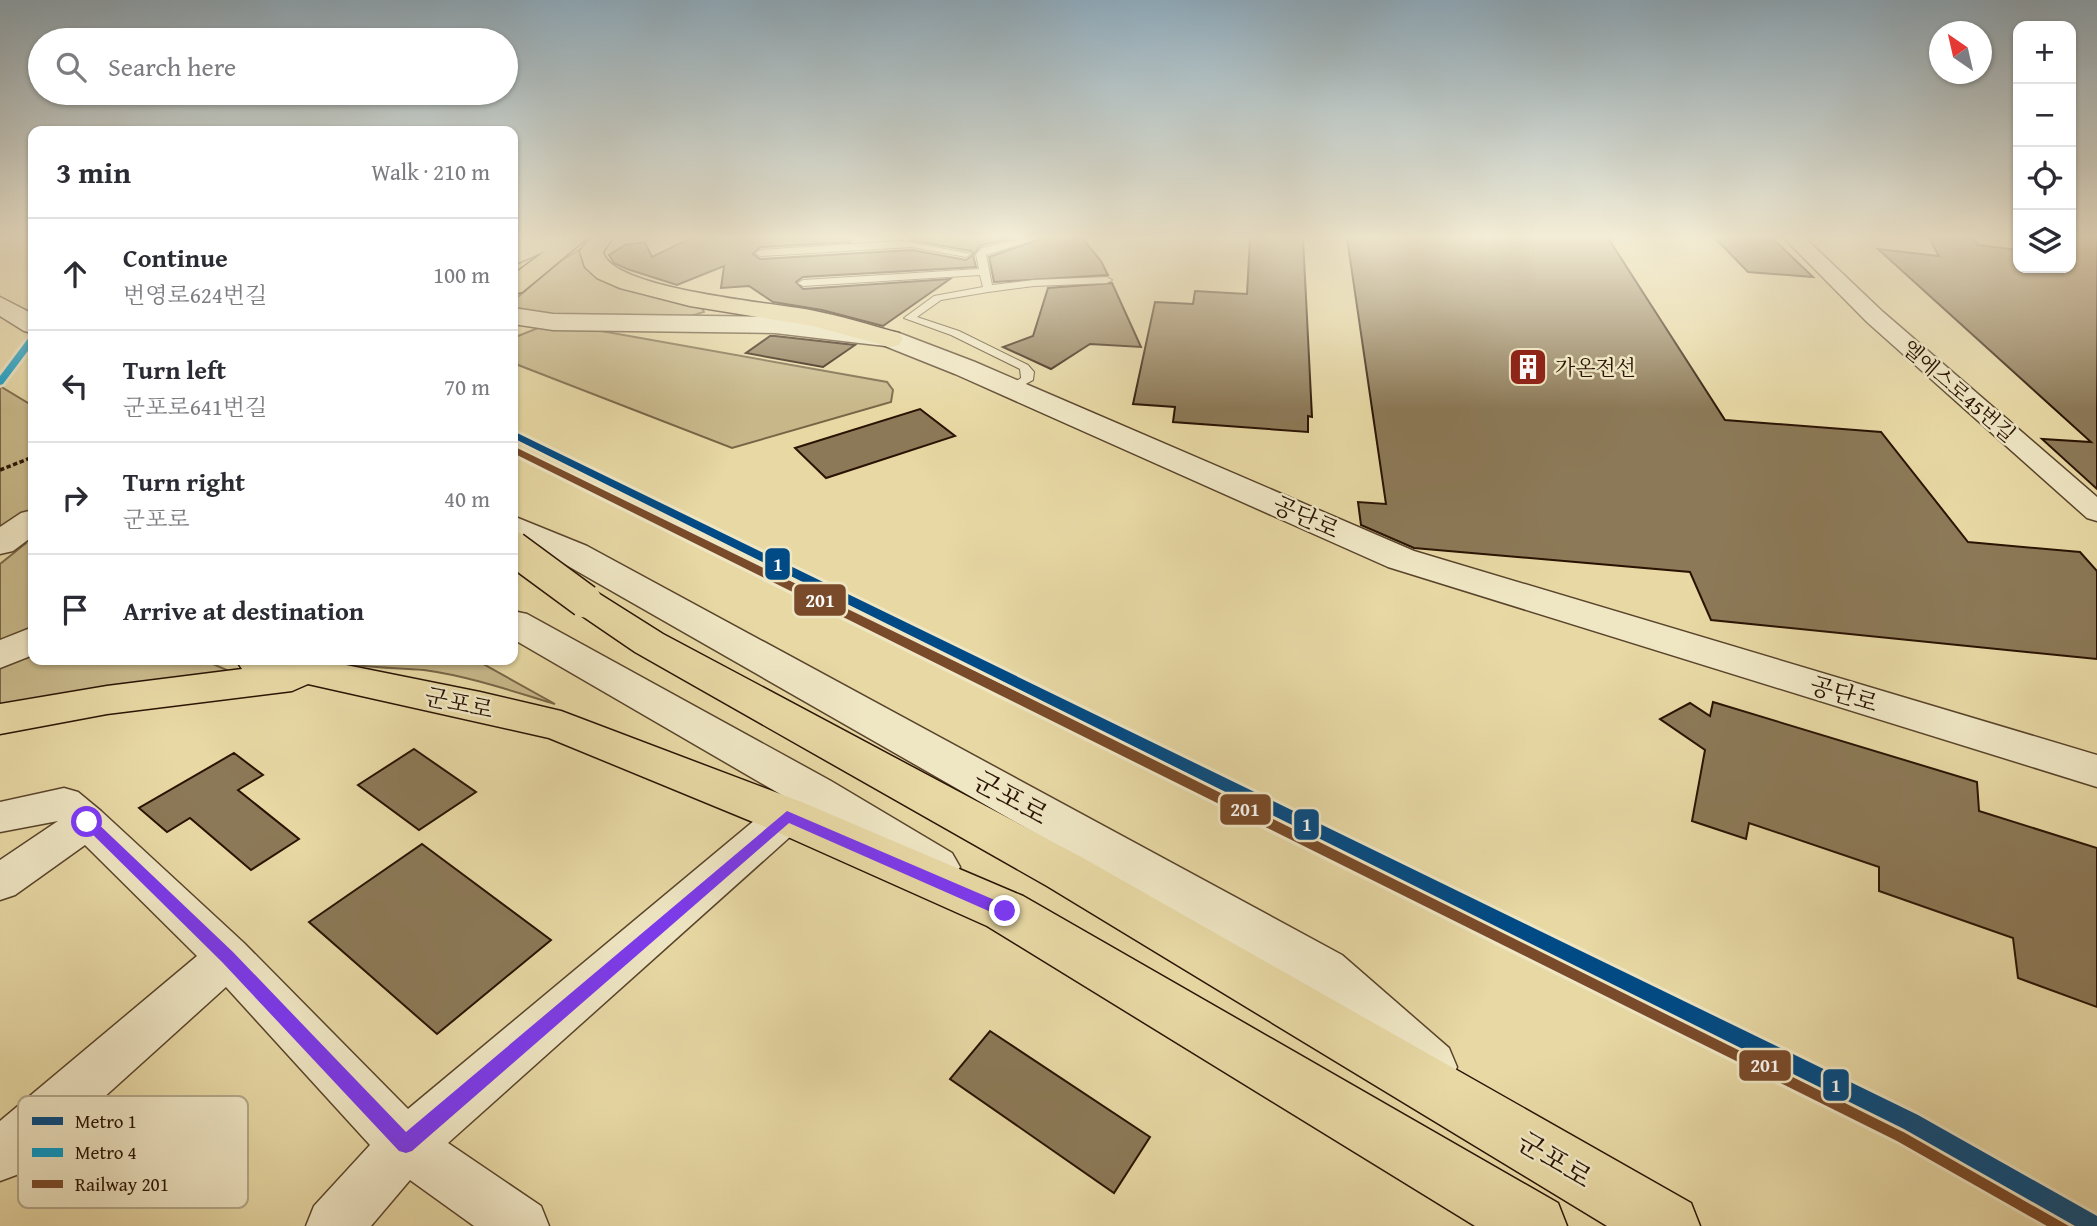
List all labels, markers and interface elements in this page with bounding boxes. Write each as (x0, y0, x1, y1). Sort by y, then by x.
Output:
north arrow (1929, 21, 1992, 84)
map controls (2013, 21, 2076, 273)
button: + (2013, 21, 2076, 84)
search box (28, 28, 518, 105)
text: Search here (108, 47, 236, 86)
icon: search (52, 48, 90, 86)
button: − (2013, 84, 2076, 147)
button: locate (2013, 147, 2076, 210)
text: 3 min (56, 150, 131, 194)
text: Walk · 210 m (371, 155, 490, 188)
button: layers (2013, 210, 2076, 273)
text: Continue (123, 238, 228, 277)
icon: ahead (56, 255, 94, 293)
text: 100 m (433, 258, 490, 291)
text: 번영로624번길 (123, 278, 267, 311)
street label: 엘에스로45번길 (1895, 333, 2023, 449)
building icon: 가온전선 (1507, 346, 1549, 388)
text: Turn left (123, 350, 226, 389)
place label: 가온전선 (1555, 352, 1636, 383)
icon: left (56, 367, 94, 405)
text: 70 m (444, 370, 490, 403)
text: 군포로641번길 (123, 390, 267, 423)
text: Turn right (123, 462, 245, 501)
icon: right (56, 479, 94, 517)
text: 40 m (444, 482, 490, 515)
street label: 공단로 (1267, 487, 1345, 547)
text: 군포로 (123, 502, 190, 535)
line badge: 1 (764, 547, 791, 581)
text: 1 (773, 550, 783, 578)
line badge: 201 (793, 583, 847, 617)
text: 201 (805, 586, 835, 614)
icon: arrive (56, 591, 94, 629)
text: Arrive at destination (123, 591, 364, 630)
street label: 공단로 (1806, 667, 1882, 721)
street label: 군포로 (421, 679, 497, 727)
street label: 군포로 (966, 759, 1056, 835)
line badge: 201 (1219, 793, 1272, 826)
text: 201 (1230, 795, 1260, 823)
route start (71, 806, 102, 837)
line badge: 1 (1293, 808, 1320, 841)
text: 1 (1302, 810, 1312, 838)
route end (989, 895, 1020, 926)
line badge: 201 (1738, 1049, 1792, 1082)
text: 201 (1750, 1051, 1780, 1079)
line badge: 1 (1822, 1068, 1850, 1102)
text: 1 (1831, 1071, 1841, 1099)
legend (18, 1096, 248, 1208)
text: Metro 1 (75, 1107, 137, 1135)
street label: 군포로 (1510, 1121, 1600, 1197)
text: Metro 4 (75, 1138, 137, 1166)
text: Railway 201 (75, 1170, 169, 1198)

